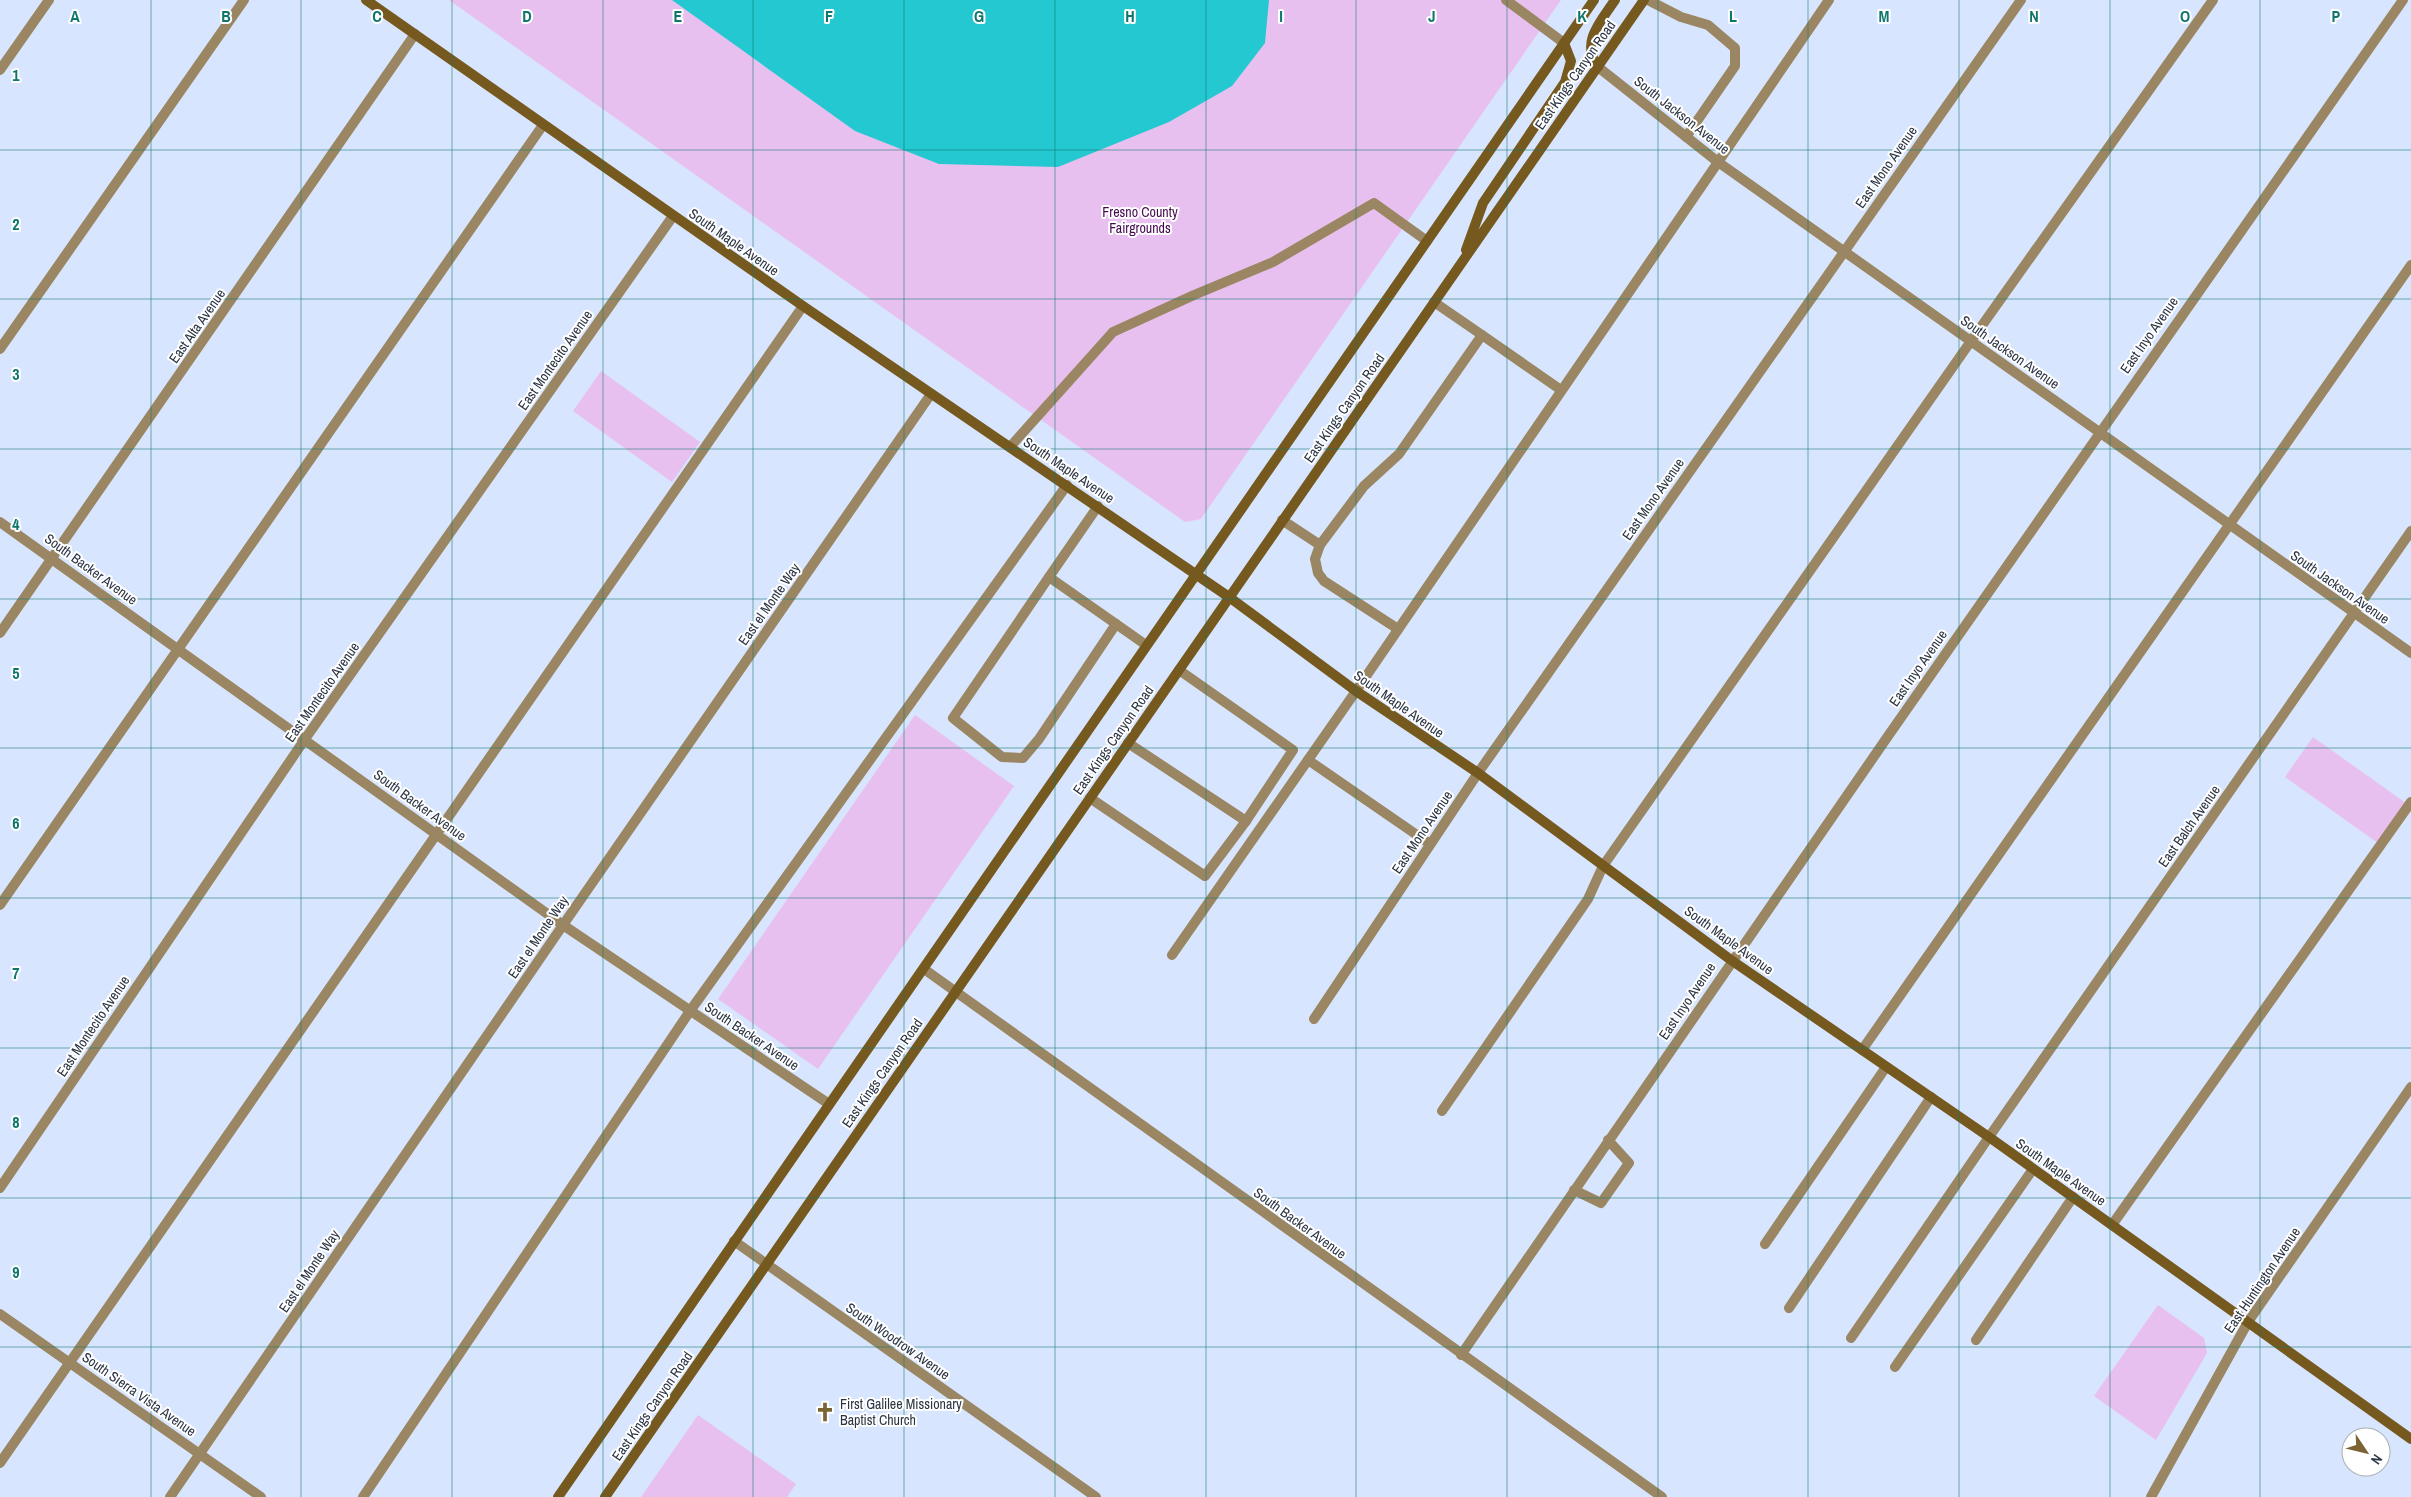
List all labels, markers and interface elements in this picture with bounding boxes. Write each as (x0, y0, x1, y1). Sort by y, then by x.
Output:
text: A (70, 5, 80, 27)
text: B (221, 5, 231, 27)
text: C (372, 5, 382, 27)
text: D (522, 5, 532, 27)
text: E (674, 5, 683, 27)
text: F (825, 5, 833, 27)
text: G (974, 5, 984, 27)
text: H (1125, 5, 1135, 27)
text: I (1279, 5, 1283, 27)
text: J (1428, 5, 1436, 27)
text: L (1729, 5, 1737, 27)
text: M (1879, 5, 1890, 27)
text: N (2029, 5, 2039, 27)
text: O (2180, 5, 2190, 27)
text: P (2332, 5, 2341, 27)
street label: East Kings Canyon Road (1531, 17, 1619, 133)
text: 1 (12, 64, 20, 86)
street label: South Jackson Avenue (1631, 72, 1733, 158)
street label: East Mono Avenue (1851, 122, 1921, 212)
park label: Fresno County Fairgrounds (1102, 203, 1178, 237)
street label: South Maple Avenue (686, 204, 782, 280)
text: 2 (12, 213, 20, 235)
street label: East Alta Avenue (165, 285, 229, 367)
street label: East Inyo Avenue (2116, 293, 2182, 377)
street label: East Montecito Avenue (514, 307, 596, 413)
street label: South Jackson Avenue (1957, 311, 2063, 393)
street label: East Kings Canyon Road (1300, 350, 1388, 466)
text: 3 (12, 363, 20, 385)
street label: South Maple Avenue (1020, 433, 1118, 507)
street label: East Mono Avenue (1618, 454, 1688, 544)
text: 4 (12, 513, 20, 535)
street label: South Backer Avenue (41, 529, 141, 609)
street label: South Jackson Avenue (2287, 546, 2393, 628)
street label: East el Monte Way (734, 559, 804, 648)
street label: East Inyo Avenue (1885, 626, 1951, 710)
street label: East Montecito Avenue (281, 639, 363, 745)
text: 5 (12, 662, 20, 684)
street label: South Maple Avenue (1351, 666, 1447, 742)
street label: East Kings Canyon Road (1069, 682, 1157, 798)
street label: South Backer Avenue (370, 765, 470, 845)
street label: East Balch Avenue (2154, 781, 2224, 871)
street label: East Mono Avenue (1388, 787, 1456, 877)
text: 6 (12, 812, 20, 834)
street label: East el Monte Way (504, 892, 572, 982)
street label: South Maple Avenue (1681, 902, 1777, 978)
street label: East Inyo Avenue (1655, 959, 1719, 1043)
text: 7 (12, 962, 20, 984)
street label: East Montecito Avenue (53, 972, 133, 1080)
street label: South Backer Avenue (701, 998, 803, 1074)
street label: East Kings Canyon Road (838, 1015, 926, 1131)
text: 8 (12, 1111, 20, 1133)
street label: South Maple Avenue (2013, 1134, 2109, 1210)
street label: South Backer Avenue (1250, 1183, 1350, 1263)
street label: East Huntington Avenue (2220, 1224, 2304, 1336)
street label: East el Monte Way (275, 1226, 343, 1316)
text: 9 (12, 1261, 20, 1283)
street label: South Woodrow Avenue (843, 1298, 953, 1384)
street label: South Sierra Vista Avenue (79, 1348, 199, 1440)
street label: East Kings Canyon Road (608, 1348, 696, 1464)
place label: First Galilee Missionary Baptist Church (840, 1395, 962, 1429)
church icon: First Galilee Missionary Baptist Church (814, 1401, 836, 1423)
north arrow (2341, 1427, 2391, 1477)
text: N (2367, 1451, 2386, 1468)

